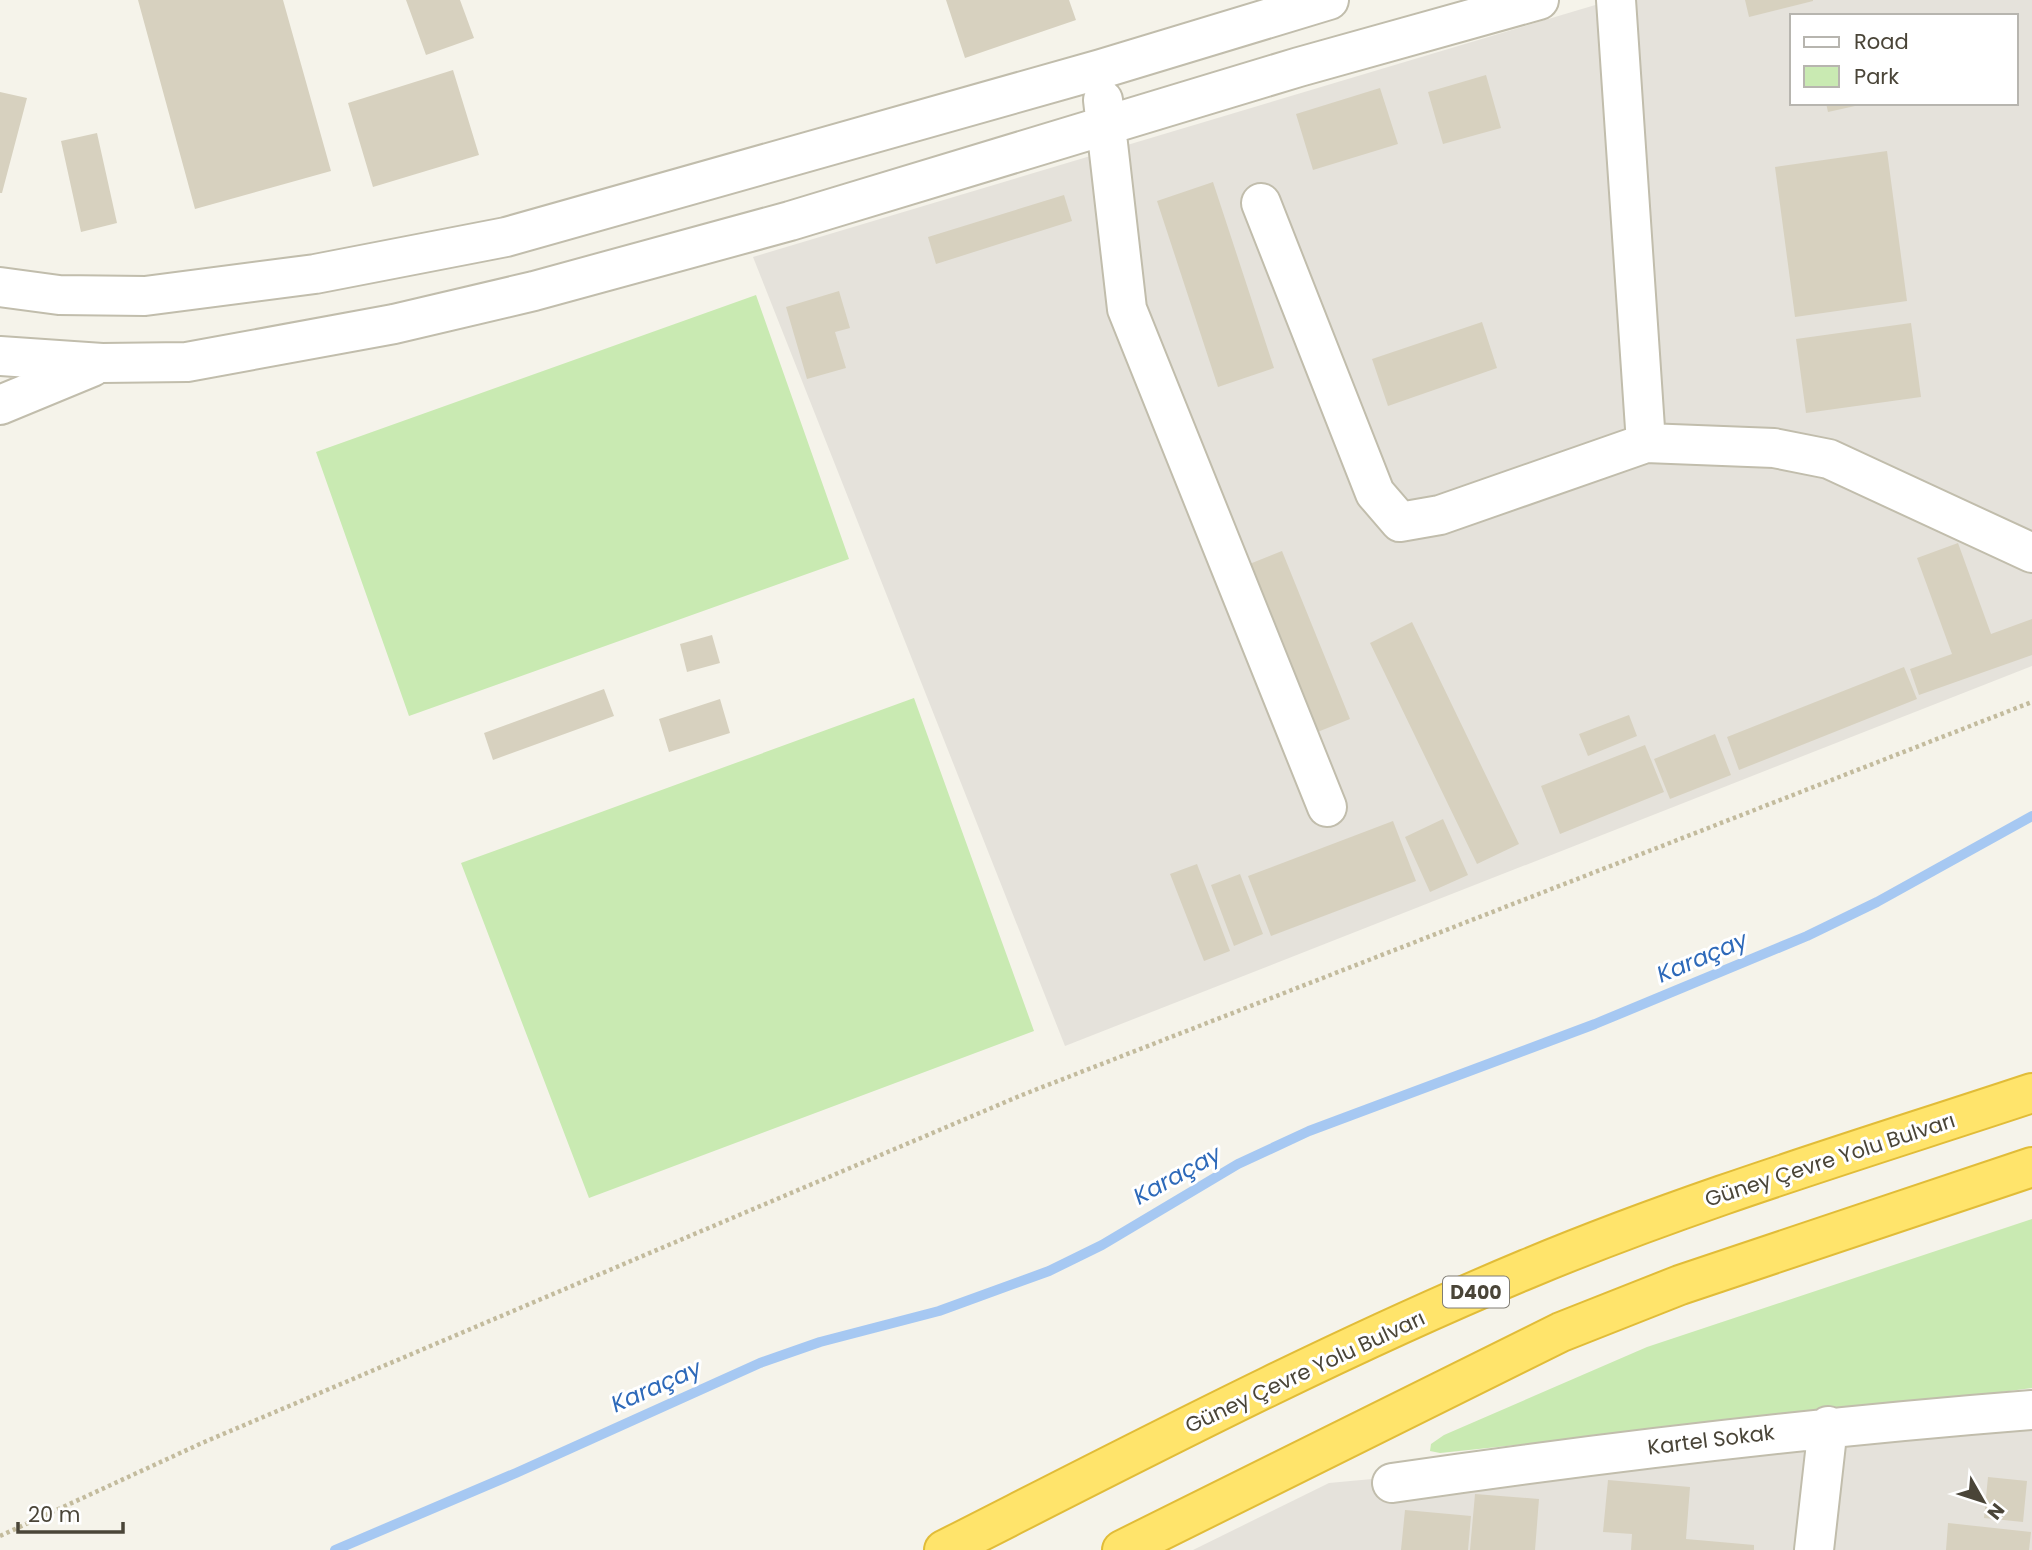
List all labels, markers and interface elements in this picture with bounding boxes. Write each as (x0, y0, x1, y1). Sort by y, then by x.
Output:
legend (1790, 14, 2018, 105)
text: Road (1854, 27, 1909, 56)
text: Park (1854, 62, 1899, 91)
water label: Karaçay (1652, 923, 1753, 990)
street label: Güney Çevre Yolu Bulvarı (1701, 1105, 1959, 1214)
water label: Karaçay (1127, 1137, 1228, 1212)
road number: D400 (1443, 1276, 1509, 1308)
street label: Güney Çevre Yolu Bulvarı (1180, 1303, 1429, 1440)
water label: Karaçay (606, 1351, 707, 1420)
street label: Kartel Sokak (1646, 1417, 1776, 1462)
north arrow (1948, 1466, 2018, 1536)
scale bar (18, 1490, 122, 1534)
text: N (1981, 1497, 2011, 1525)
text: 20 m (28, 1500, 81, 1529)

